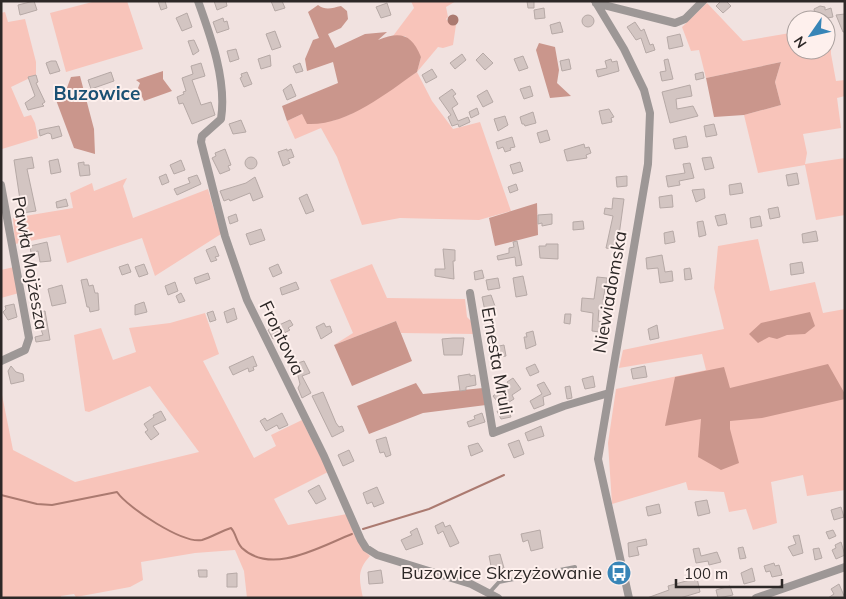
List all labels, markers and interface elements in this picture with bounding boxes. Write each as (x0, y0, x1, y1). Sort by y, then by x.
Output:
north arrow (786, 10, 836, 60)
text: N (790, 33, 811, 52)
district label: Buzowice (54, 81, 140, 105)
street label: Pawła Mojżesza (7, 194, 54, 332)
street label: Niewiadomska (587, 229, 632, 355)
street label: Frontowa (255, 297, 310, 379)
street label: Ernesta Mruli (477, 305, 518, 417)
scale bar (676, 556, 782, 588)
bus stop icon: Buzowice Skrzyżowanie (606, 560, 632, 586)
place label: Buzowice Skrzyżowanie (401, 561, 602, 584)
text: 100 m (684, 564, 728, 583)

